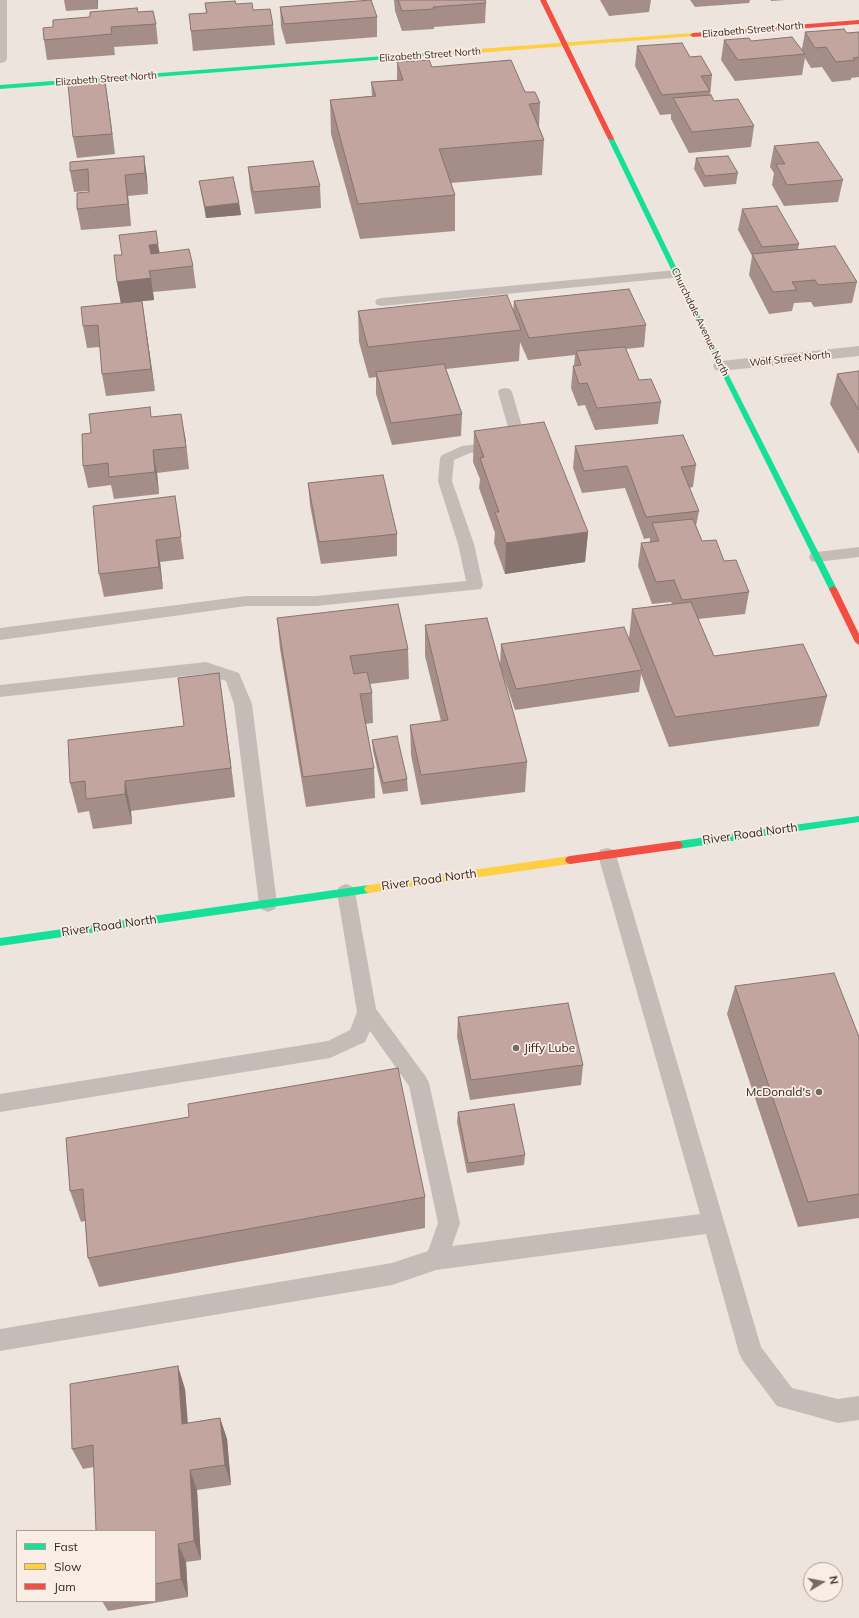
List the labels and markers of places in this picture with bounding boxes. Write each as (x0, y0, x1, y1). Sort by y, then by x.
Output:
place label: Jiffy Lube (524, 1041, 575, 1055)
marker: Jiffy Lube (511, 1043, 521, 1053)
place label: McDonald's (746, 1085, 811, 1099)
marker: McDonald's (814, 1087, 824, 1097)

